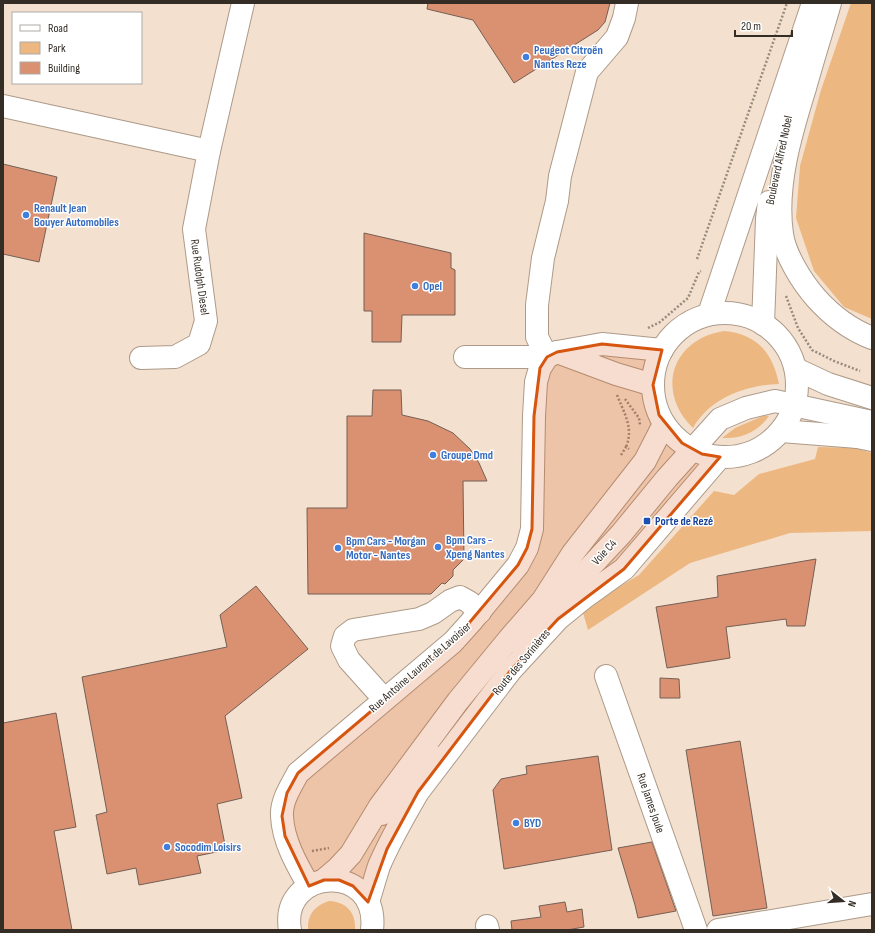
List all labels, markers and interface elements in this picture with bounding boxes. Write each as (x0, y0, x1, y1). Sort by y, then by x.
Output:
legend (12, 12, 142, 84)
scale bar (735, 12, 792, 38)
text: 20 m (741, 19, 761, 34)
text: Road (48, 21, 68, 36)
text: Park (48, 41, 66, 56)
place label: Peugeot Citroën Nantes Reze (534, 43, 603, 72)
marker: Peugeot Citroën Nantes Reze (521, 52, 531, 62)
text: Building (48, 61, 80, 76)
street label: Boulevard Alfred Nobel (763, 114, 796, 206)
place label: Renault Jean Bouyer Automobiles (34, 201, 119, 230)
marker: Renault Jean Bouyer Automobiles (21, 210, 31, 220)
street label: Rue Rudolph Diesel (187, 238, 212, 316)
place label: Opel (423, 279, 442, 294)
marker: Opel (410, 281, 420, 291)
place label: Groupe Dmd (441, 448, 493, 463)
marker: Groupe Dmd (428, 450, 438, 460)
place label: Porte de Rezé (655, 514, 713, 529)
marker: Porte de Rezé (642, 516, 652, 526)
place label: Bpm Cars - Xpeng Nantes (445, 533, 505, 562)
place label: Bpm Cars - Morgan Motor - Nantes (346, 534, 426, 563)
street label: Voie C4 (589, 536, 620, 568)
marker: Bpm Cars - Xpeng Nantes (433, 542, 443, 552)
marker: Bpm Cars - Morgan Motor - Nantes (333, 543, 343, 553)
street label: Rue Antoine Laurent de Lavoisier (366, 618, 475, 716)
street label: Route des Sorinières (489, 626, 554, 699)
street label: Rue James Joule (633, 771, 668, 835)
place label: BYD (524, 816, 541, 831)
marker: BYD (511, 818, 521, 828)
place label: Socodim Loisirs (175, 840, 241, 855)
marker: Socodim Loisirs (162, 842, 172, 852)
north arrow (823, 881, 863, 921)
text: N (845, 899, 859, 909)

